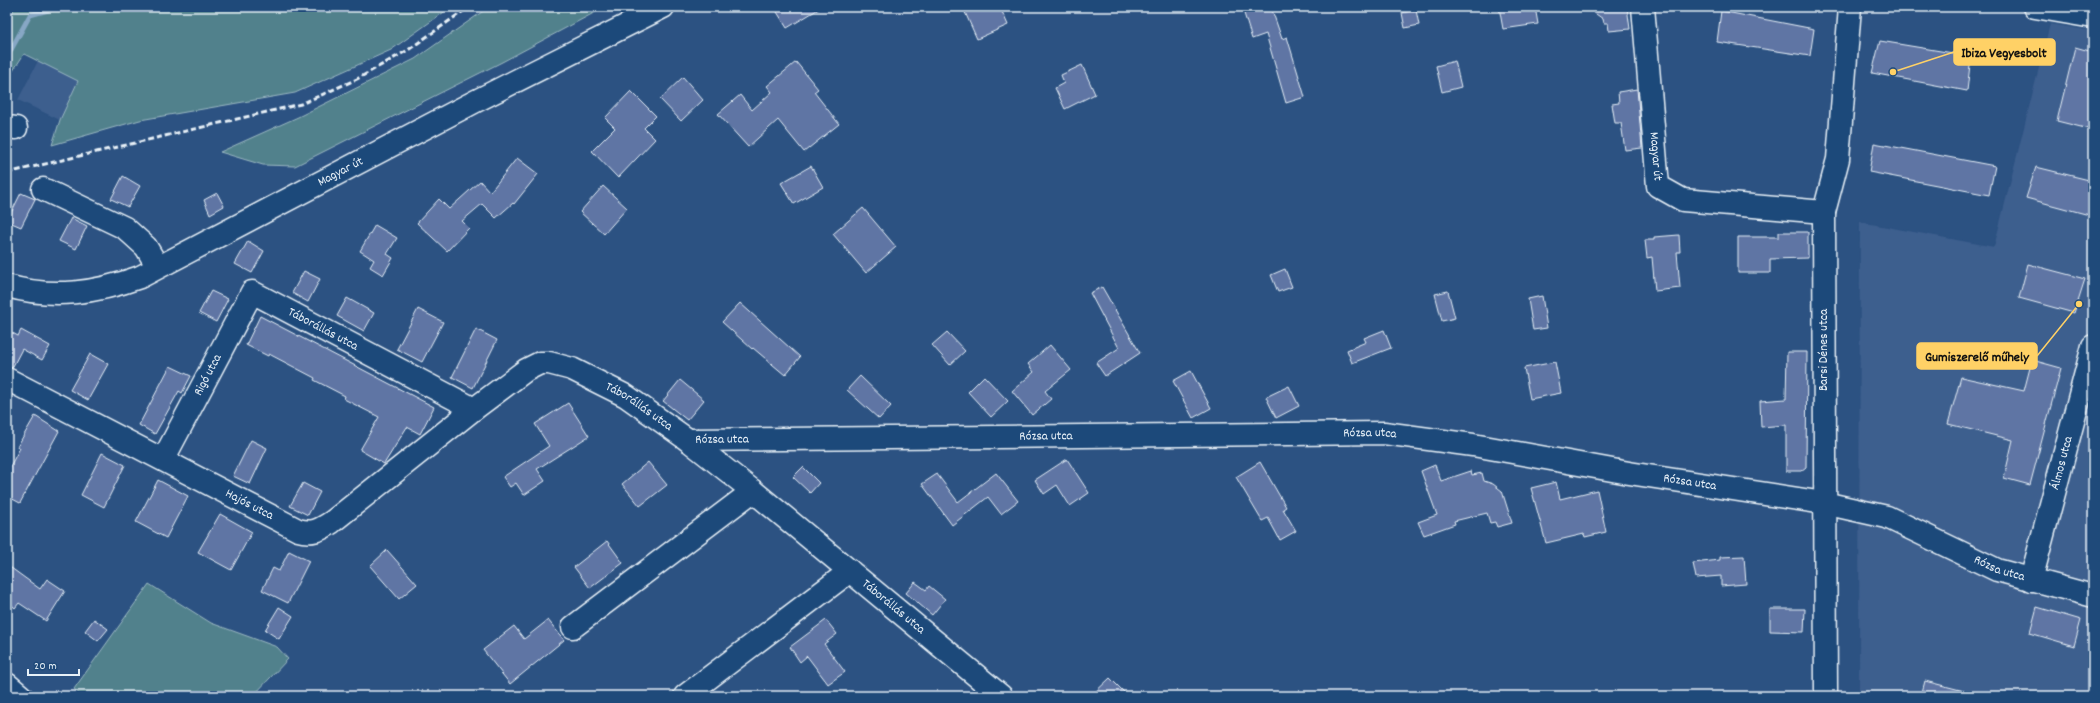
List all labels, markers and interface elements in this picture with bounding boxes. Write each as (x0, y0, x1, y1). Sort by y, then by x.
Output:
callout: Ibiza Vegyesbolt (1954, 39, 2055, 65)
text: Ibiza Vegyesbolt (1961, 44, 2048, 64)
street label: Magyar út (1644, 131, 1667, 182)
street label: Magyar út (314, 152, 367, 192)
street label: Táborállás utca (284, 303, 362, 356)
street label: Barsi Dénes utca (1815, 308, 1834, 391)
callout: Gumiszerelő műhely (1917, 343, 2037, 369)
text: Gumiszerelő műhely (1925, 348, 2030, 368)
street label: Rigó utca (189, 350, 227, 399)
street label: Táborállás utca (602, 378, 677, 436)
street label: Rózsa utca (1343, 423, 1399, 444)
street label: Rózsa utca (1019, 427, 1074, 446)
street label: Rózsa utca (695, 430, 750, 449)
street label: Álmos utca (2046, 433, 2078, 492)
street label: Rózsa utca (1662, 469, 1719, 496)
street label: Hajós utca (222, 484, 278, 526)
street label: Rózsa utca (1970, 551, 2028, 587)
street label: Táborállás utca (857, 575, 930, 639)
scale bar (28, 651, 79, 677)
text: 20 m (34, 658, 57, 675)

